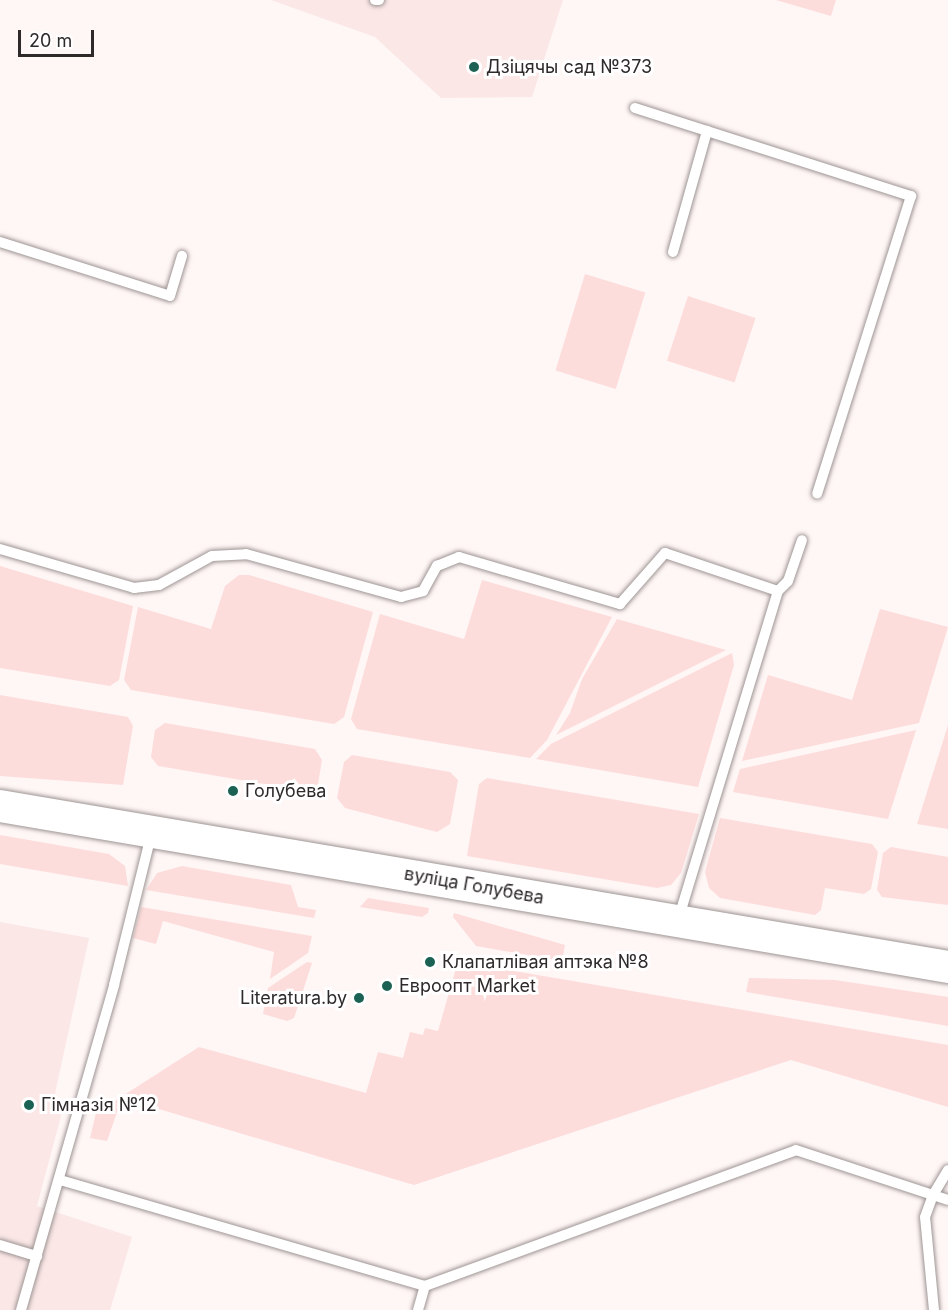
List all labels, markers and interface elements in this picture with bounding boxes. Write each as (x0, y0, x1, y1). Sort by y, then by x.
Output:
scale bar (21, 18, 98, 56)
text: 20 m (29, 30, 72, 51)
place label: Дзіцячы сад №373 (486, 56, 652, 78)
marker: Дзіцячы сад №373 (467, 60, 481, 74)
place label: Голубева (245, 780, 326, 802)
marker: Голубева (226, 784, 240, 798)
street label: вуліца Голубева (402, 863, 546, 909)
place label: Клапатлівая аптэка №8 (442, 951, 649, 973)
marker: Клапатлівая аптэка №8 (423, 955, 437, 969)
place label: Евроопт Market (399, 975, 536, 997)
marker: Евроопт Market (380, 979, 394, 993)
place label: Literatura.by (240, 987, 347, 1009)
marker: Literatura.by (352, 991, 366, 1005)
place label: Гімназія №12 (41, 1094, 157, 1116)
marker: Гімназія №12 (22, 1098, 36, 1112)

